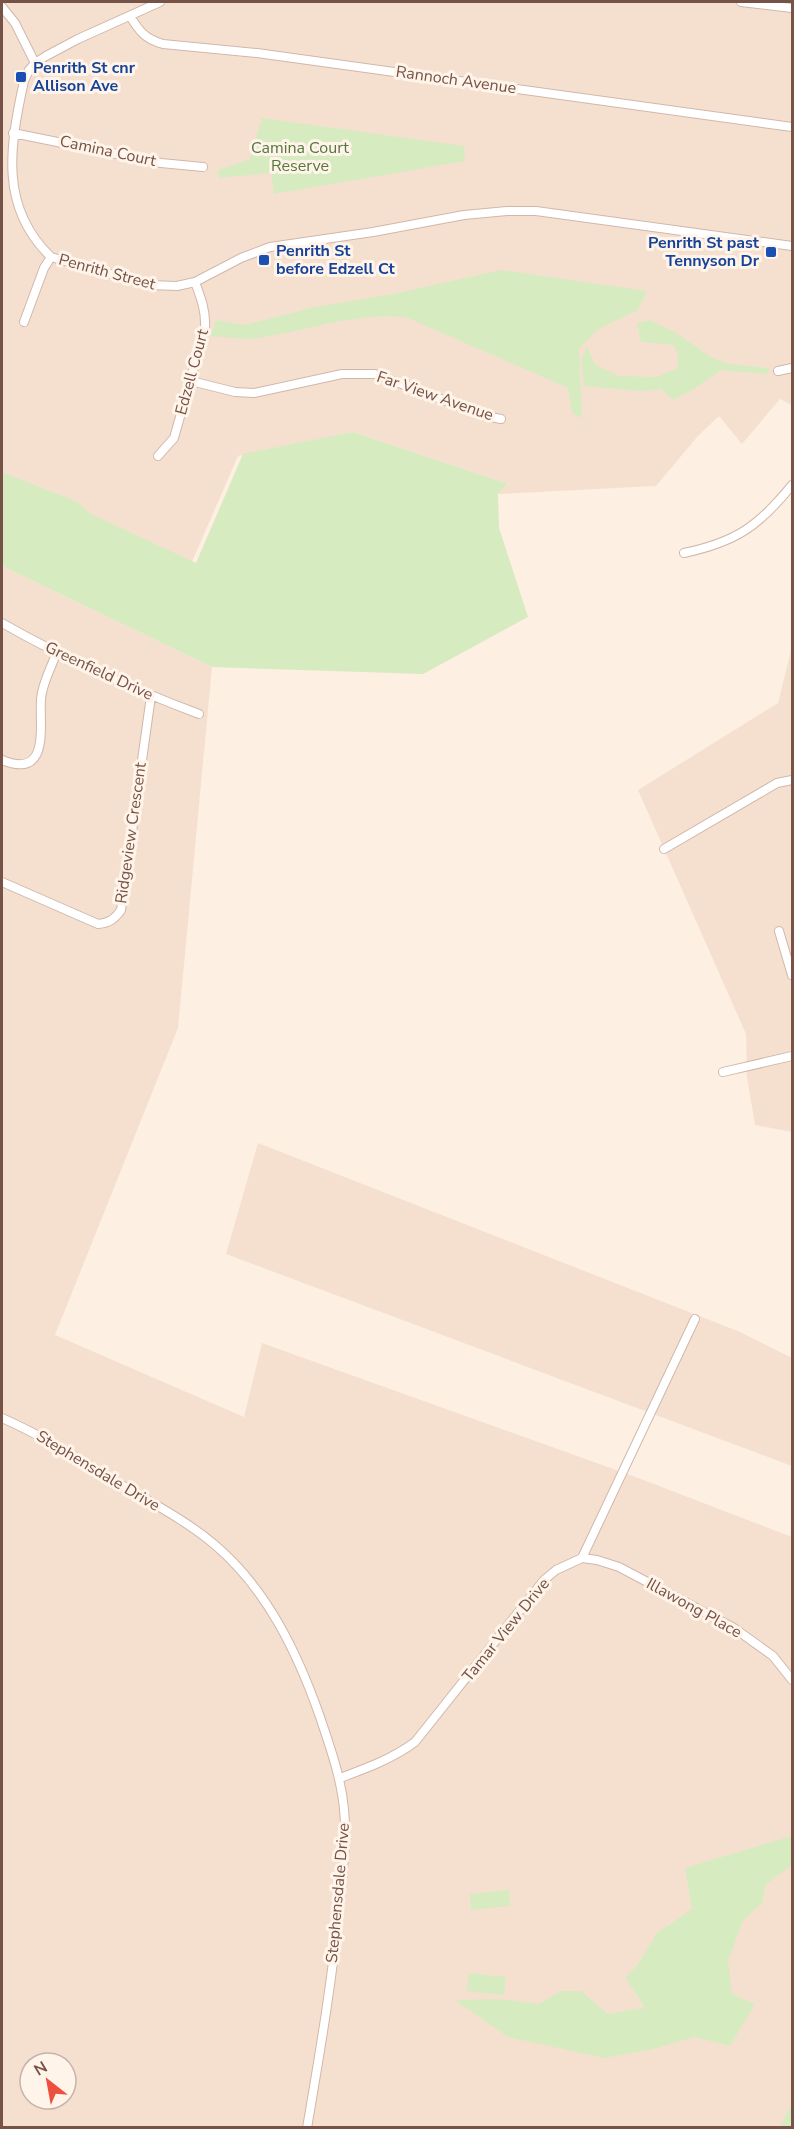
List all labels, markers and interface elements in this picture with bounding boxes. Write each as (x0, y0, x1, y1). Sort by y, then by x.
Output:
place label: Penrith St cnr Allison Ave (33, 57, 136, 97)
street label: Rannoch Avenue (394, 61, 518, 99)
marker: Penrith St cnr Allison Ave (14, 70, 28, 84)
street label: Camina Court (58, 130, 159, 172)
park label: Camina Court Reserve (251, 137, 349, 177)
place label: Penrith St past Tennyson Dr (648, 232, 760, 272)
place label: Penrith St before Edzell Ct (276, 240, 395, 280)
marker: Penrith St past Tennyson Dr (764, 245, 778, 259)
street label: Penrith Street (56, 249, 158, 296)
marker: Penrith St before Edzell Ct (257, 253, 271, 267)
street label: Edzell Court (170, 326, 214, 417)
street label: Far View Avenue (374, 366, 496, 426)
street label: Greenfield Drive (41, 636, 157, 706)
street label: Ridgeview Crescent (110, 761, 152, 905)
street label: Stephensdale Drive (32, 1425, 164, 1517)
street label: Illawong Place (642, 1573, 746, 1643)
street label: Tamar View Drive (457, 1574, 555, 1686)
street label: Stephensdale Drive (321, 1822, 355, 1964)
north arrow (18, 2051, 78, 2111)
text: N (30, 2056, 52, 2082)

